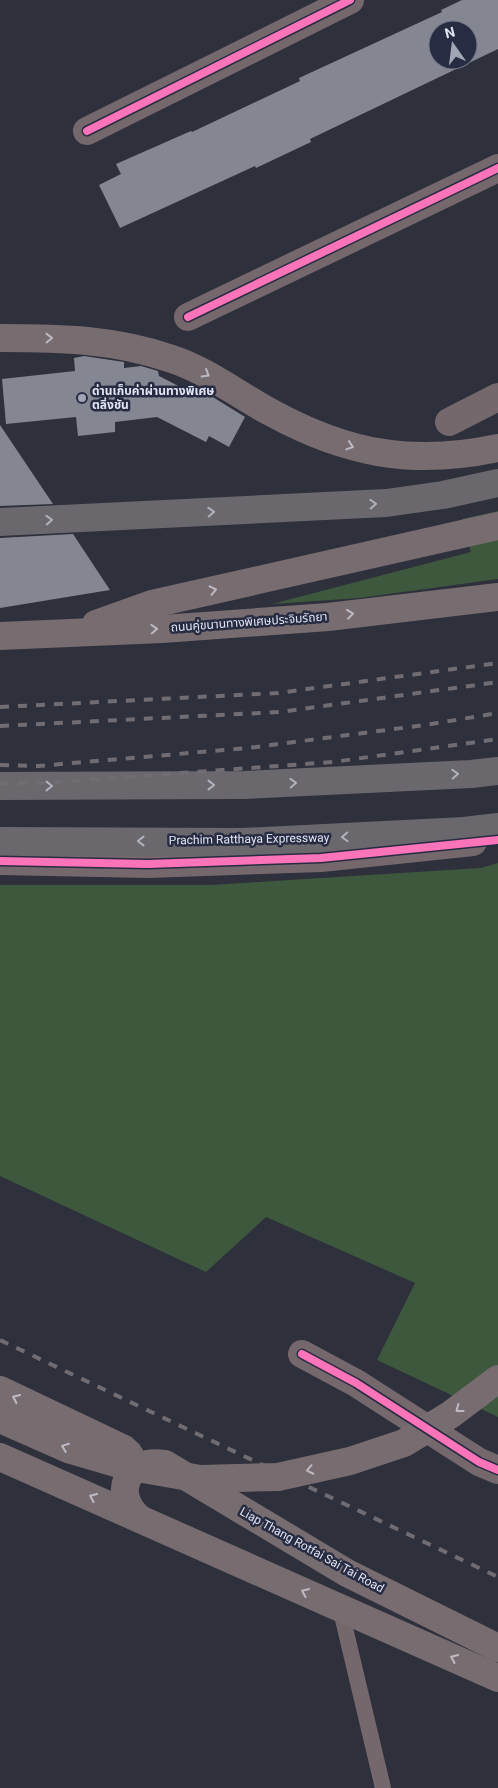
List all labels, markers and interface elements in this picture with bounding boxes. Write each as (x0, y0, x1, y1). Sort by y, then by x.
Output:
north arrow (428, 20, 478, 70)
text: N (443, 23, 457, 41)
one-way arrow (45, 333, 53, 343)
one-way arrow (200, 367, 209, 377)
place label: ด่านเก็บค่าผ่านทางพิเศษ ตลิ่งชัน (92, 384, 214, 412)
marker: ด่านเก็บค่าผ่านทางพิเศษ ตลิ่งชัน (76, 392, 88, 404)
one-way arrow (345, 441, 354, 451)
one-way arrow (370, 498, 378, 509)
one-way arrow (207, 506, 215, 517)
one-way arrow (45, 514, 53, 525)
one-way arrow (209, 585, 218, 596)
one-way arrow (347, 609, 355, 620)
street label: ถนนคู่ขนานทางพิเศษประจิมรัถยา (170, 610, 328, 634)
one-way arrow (150, 624, 158, 635)
one-way arrow (451, 769, 459, 780)
one-way arrow (289, 777, 297, 788)
one-way arrow (207, 780, 215, 791)
one-way arrow (45, 781, 53, 791)
street label: Prachim Ratthaya Expressway (169, 831, 330, 847)
one-way arrow (340, 831, 348, 842)
one-way arrow (137, 836, 144, 846)
one-way arrow (12, 1394, 21, 1404)
one-way arrow (456, 1403, 465, 1411)
one-way arrow (61, 1443, 70, 1453)
one-way arrow (306, 1464, 315, 1475)
one-way arrow (89, 1493, 98, 1504)
street label: Liap Thang Rotfai Sai Tai Road (238, 1504, 386, 1596)
one-way arrow (301, 1587, 310, 1598)
one-way arrow (450, 1654, 459, 1664)

